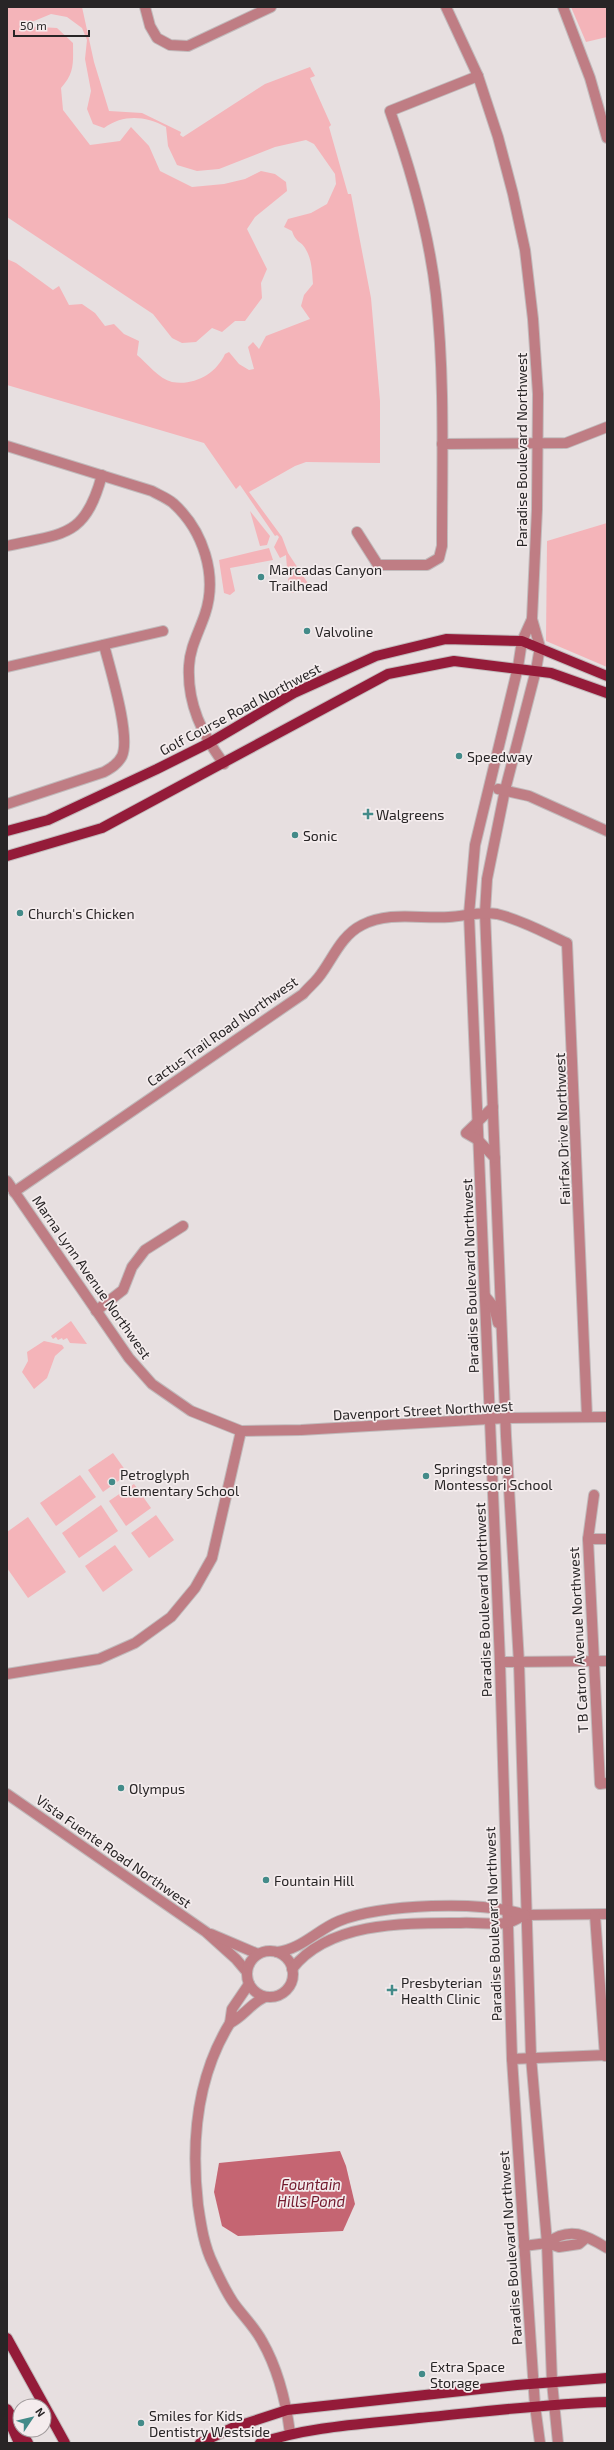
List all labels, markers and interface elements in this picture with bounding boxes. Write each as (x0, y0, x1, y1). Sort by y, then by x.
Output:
scale bar (14, 12, 89, 38)
text: 50 m (20, 18, 47, 32)
street label: Paradise Boulevard Northwest (513, 353, 530, 547)
place label: Marcadas Canyon Trailhead (269, 561, 382, 594)
marker: Marcadas Canyon Trailhead (256, 572, 266, 582)
place label: Valvoline (315, 623, 373, 640)
marker: Valvoline (302, 626, 312, 636)
street label: Golf Course Road Northwest (157, 659, 323, 759)
place label: Speedway (467, 748, 533, 765)
marker: Speedway (454, 751, 464, 761)
place label: Walgreens (376, 806, 444, 823)
marker: Walgreens (363, 809, 373, 819)
place label: Sonic (303, 827, 337, 844)
marker: Sonic (290, 830, 300, 840)
place label: Church's Chicken (28, 905, 135, 922)
marker: Church's Chicken (15, 908, 25, 918)
street label: Cactus Trail Road Northwest (143, 972, 301, 1090)
street label: Fairfax Drive Northwest (551, 1053, 573, 1205)
street label: Paradise Boulevard Northwest (458, 1178, 482, 1374)
street label: Marna Lynn Avenue Northwest (29, 1192, 155, 1362)
street label: Davenport Street Northwest (332, 1397, 514, 1423)
place label: Springstone Montessori School (434, 1460, 553, 1493)
place label: Petroglyph Elementary School (120, 1466, 240, 1499)
marker: Springstone Montessori School (421, 1471, 431, 1481)
marker: Petroglyph Elementary School (107, 1477, 117, 1487)
street label: Paradise Boulevard Northwest (471, 1502, 495, 1698)
street label: T B Catron Avenue Northwest (565, 1546, 591, 1734)
place label: Olympus (129, 1780, 185, 1797)
marker: Olympus (116, 1783, 126, 1793)
street label: Vista Fuente Road Northwest (33, 1791, 195, 1911)
street label: Paradise Boulevard Northwest (481, 1826, 505, 2022)
place label: Fountain Hill (274, 1872, 355, 1889)
marker: Fountain Hill (261, 1875, 271, 1885)
place label: Presbyterian Health Clinic (401, 1974, 482, 2007)
marker: Presbyterian Health Clinic (386, 1984, 398, 1996)
street label: Paradise Boulevard Northwest (495, 2150, 525, 2346)
water label: Fountain Hills Pond (277, 2175, 345, 2210)
place label: Extra Space Storage (430, 2358, 505, 2391)
marker: Extra Space Storage (417, 2369, 427, 2379)
north arrow (12, 2398, 52, 2438)
text: N (33, 2405, 48, 2419)
place label: Smiles for Kids Dentistry Westside (149, 2407, 270, 2440)
marker: Smiles for Kids Dentistry Westside (136, 2418, 146, 2428)

